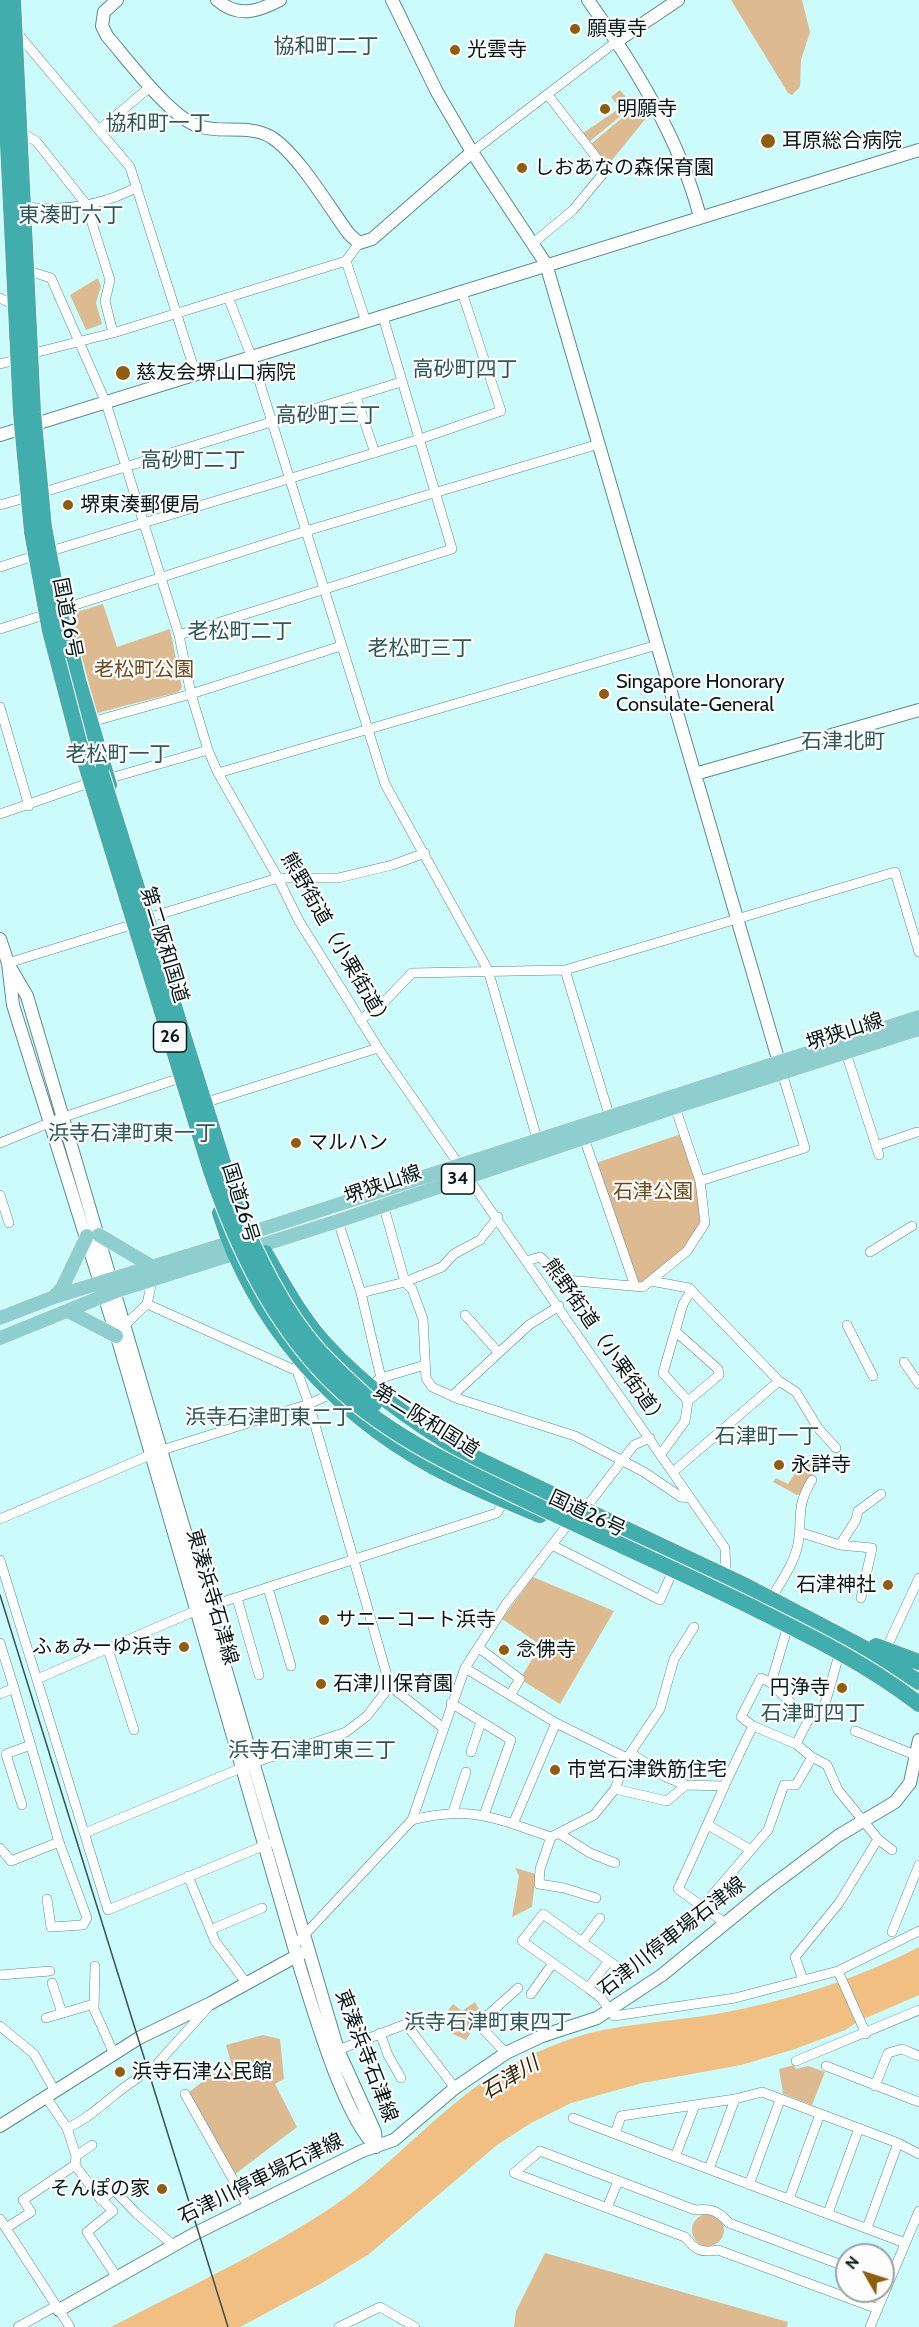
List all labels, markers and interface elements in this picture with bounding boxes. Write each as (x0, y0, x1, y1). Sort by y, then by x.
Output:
place label: 願専寺 (587, 17, 647, 41)
marker: 願専寺 (568, 22, 582, 36)
district label: 協和町二丁 (274, 34, 378, 60)
place label: 光雲寺 (467, 38, 527, 62)
marker: 光雲寺 (448, 43, 462, 57)
place label: 明願寺 (617, 97, 677, 121)
marker: 明願寺 (598, 102, 612, 116)
district label: 協和町一丁 (106, 111, 210, 137)
place label: 耳原総合病院 (782, 129, 902, 153)
marker: 耳原総合病院 (759, 132, 777, 150)
place label: しおあなの森保育園 (534, 156, 714, 180)
marker: しおあなの森保育園 (515, 161, 529, 175)
district label: 東湊町六丁 (19, 203, 123, 229)
district label: 高砂町四丁 (413, 357, 517, 383)
place label: 慈友会堺山口病院 (136, 361, 296, 385)
marker: 慈友会堺山口病院 (114, 364, 132, 382)
district label: 高砂町三丁 (276, 403, 380, 429)
district label: 高砂町二丁 (141, 448, 245, 474)
place label: 堺東湊郵便局 (80, 493, 200, 517)
marker: 堺東湊郵便局 (61, 498, 75, 512)
street label: 国道26号 (47, 576, 87, 660)
district label: 老松町二丁 (188, 619, 292, 645)
district label: 老松町三丁 (368, 636, 472, 662)
park label: 老松町公園 (94, 658, 194, 682)
place label: Singapore Honorary Consulate-General (616, 670, 785, 717)
marker: Singapore Honorary Consulate-General (597, 687, 611, 701)
district label: 石津北町 (801, 729, 885, 755)
district label: 老松町一丁 (66, 742, 170, 768)
street label: 熊野街道（小栗街道） (276, 848, 396, 1034)
street label: 第二阪和国道 (135, 884, 193, 1006)
street label: 堺狭山線 (803, 1008, 887, 1056)
road number: 26 (154, 1022, 186, 1052)
district label: 浜寺石津町東一丁 (48, 1121, 216, 1147)
place label: マルハン (308, 1131, 388, 1155)
marker: マルハン (289, 1136, 303, 1150)
street label: 国道26号 (217, 1160, 263, 1246)
street label: 堺狭山線 (341, 1161, 425, 1209)
road number: 34 (442, 1164, 474, 1194)
park label: 石津公園 (613, 1180, 693, 1204)
street label: 熊野街道（小栗街道） (538, 1254, 672, 1432)
street label: 第二阪和国道 (369, 1379, 483, 1463)
district label: 浜寺石津町東二丁 (185, 1405, 353, 1431)
district label: 石津町一丁 (715, 1424, 819, 1450)
place label: 永詳寺 (791, 1453, 851, 1477)
marker: 永詳寺 (772, 1458, 786, 1472)
street label: 国道26号 (545, 1486, 629, 1542)
street label: 東湊浜寺石津線 (181, 1526, 243, 1668)
place label: 石津神社 (796, 1573, 876, 1597)
marker: 石津神社 (881, 1578, 895, 1592)
place label: サニーコート浜寺 (336, 1608, 496, 1632)
marker: サニーコート浜寺 (317, 1613, 331, 1627)
place label: ふぁみーゆ浜寺 (32, 1635, 172, 1659)
place label: 念佛寺 (516, 1638, 576, 1662)
marker: ふぁみーゆ浜寺 (177, 1640, 191, 1654)
marker: 念佛寺 (497, 1643, 511, 1657)
place label: 石津川保育園 (333, 1672, 453, 1696)
place label: 円浄寺 (770, 1676, 830, 1700)
marker: 石津川保育園 (314, 1677, 328, 1691)
marker: 円浄寺 (835, 1681, 849, 1695)
district label: 石津町四丁 (761, 1701, 865, 1727)
district label: 浜寺石津町東三丁 (228, 1738, 396, 1764)
place label: 市営石津鉄筋住宅 (567, 1758, 727, 1782)
marker: 市営石津鉄筋住宅 (548, 1763, 562, 1777)
street label: 石津川停車場石津線 (594, 1872, 750, 2002)
street label: 東湊浜寺石津線 (330, 1986, 402, 2126)
district label: 浜寺石津町東四丁 (404, 2010, 572, 2036)
water label: 石津川 (477, 2051, 543, 2105)
place label: 浜寺石津公民館 (132, 2060, 272, 2084)
marker: 浜寺石津公民館 (113, 2065, 127, 2079)
street label: 石津川停車場石津線 (175, 2129, 347, 2229)
place label: そんぽの家 (50, 2177, 150, 2201)
marker: そんぽの家 (155, 2182, 169, 2196)
north arrow (835, 2243, 895, 2303)
text: N (841, 2252, 863, 2273)

